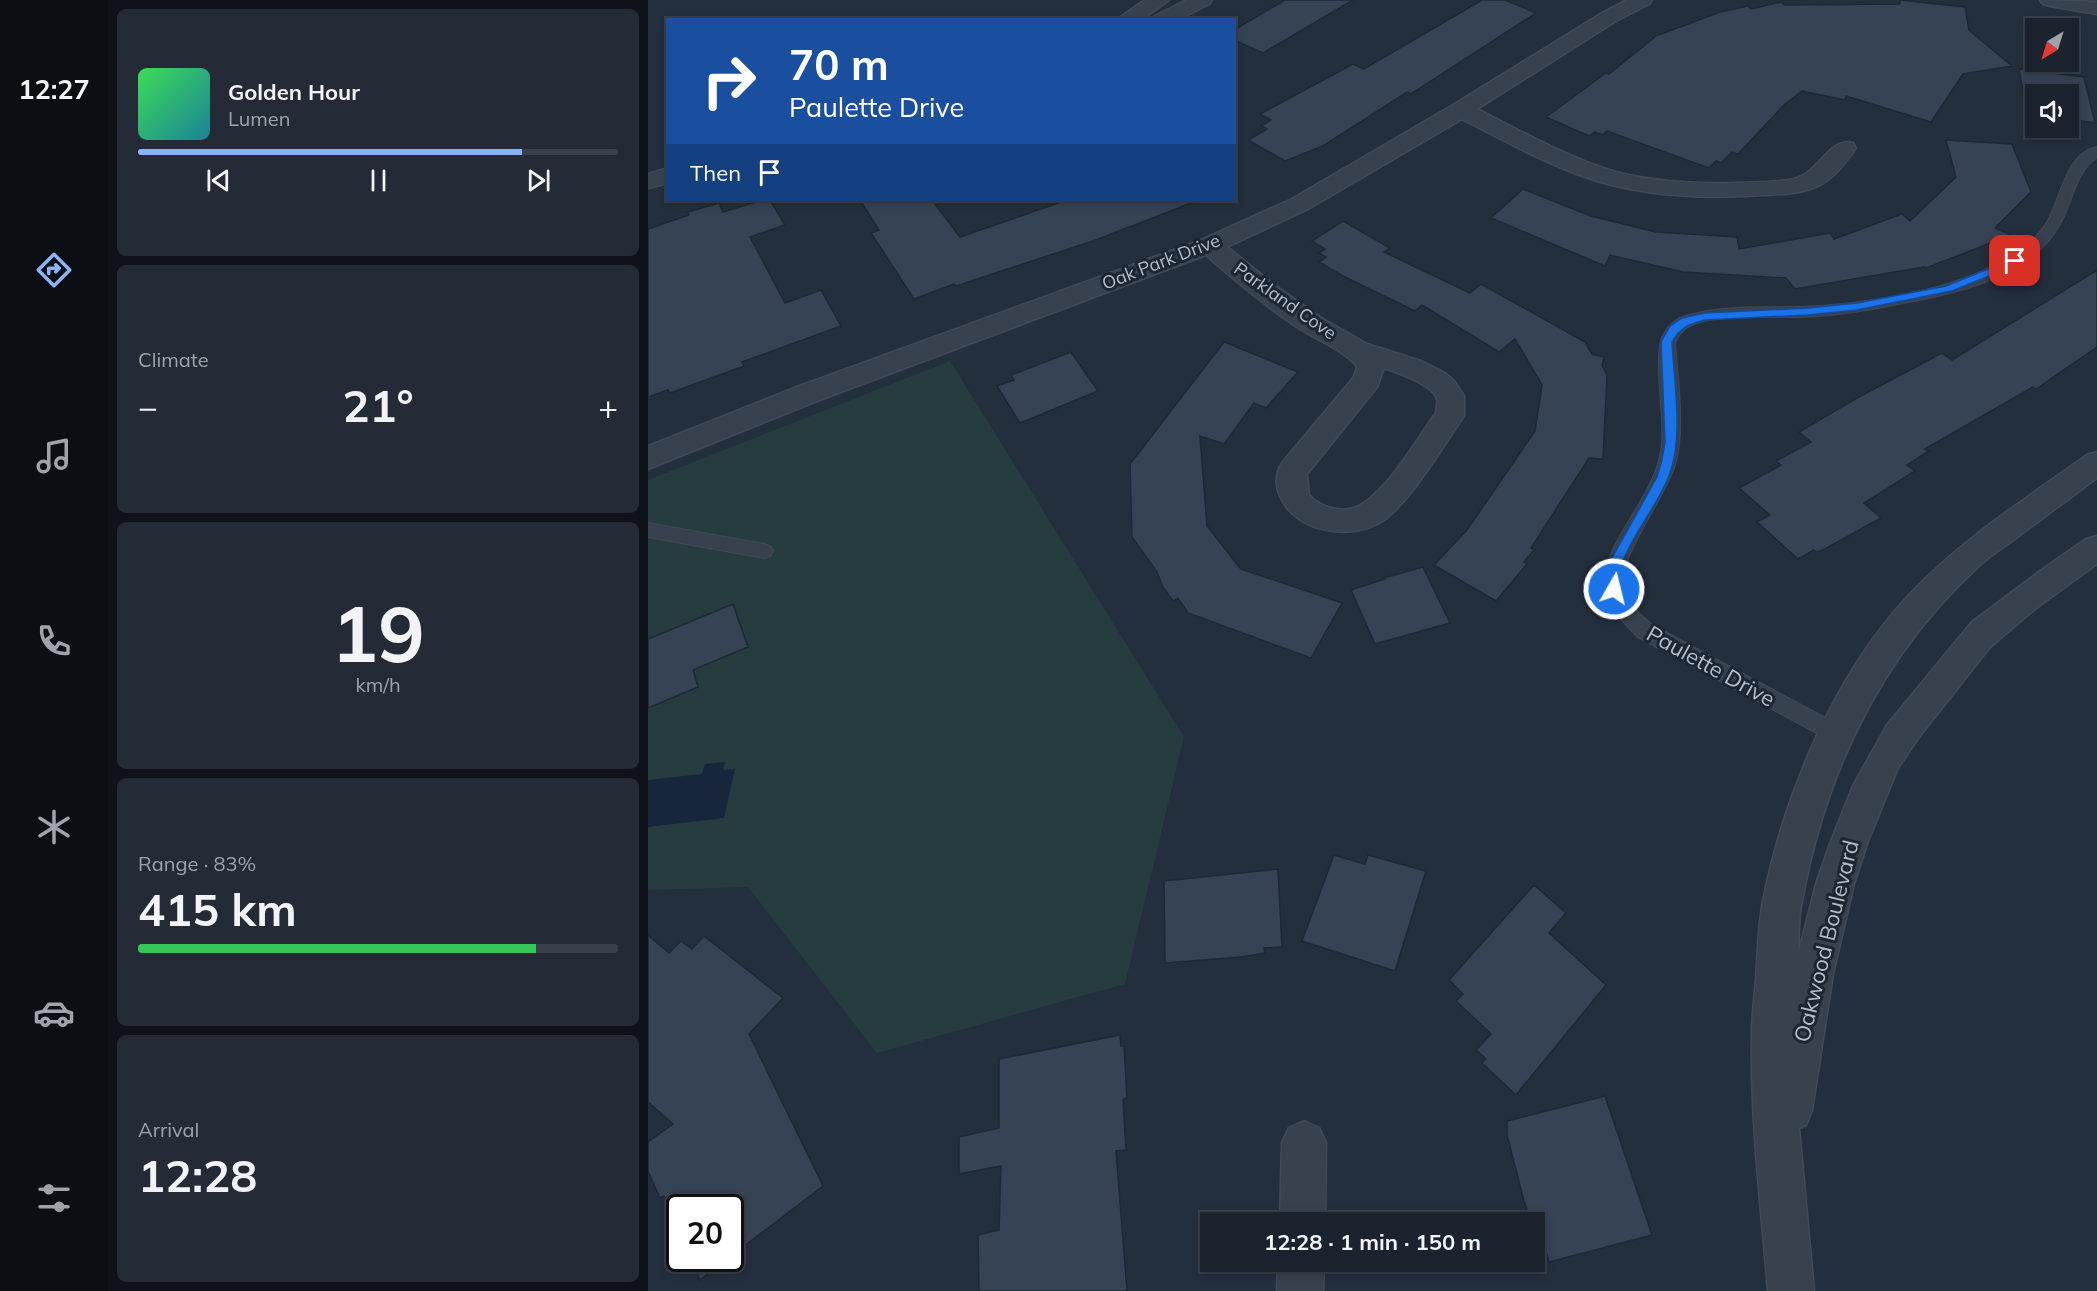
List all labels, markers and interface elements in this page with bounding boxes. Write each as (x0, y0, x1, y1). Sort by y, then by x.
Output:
north arrow (2025, 18, 2079, 72)
map controls (2025, 18, 2079, 138)
text: 70 m (789, 38, 889, 91)
icon: right (690, 42, 768, 120)
text: 12:27 (18, 72, 90, 106)
text: Golden Hour (228, 78, 360, 106)
button: sound (2025, 84, 2079, 138)
text: Paulette Drive (789, 90, 964, 124)
text: Lumen (228, 106, 290, 131)
icon: arrive (753, 156, 786, 189)
text: Then (690, 159, 741, 187)
icon: previous (202, 164, 235, 197)
icon: pause (362, 164, 395, 197)
icon: next (522, 164, 555, 197)
street label: Oak Park Drive (1098, 228, 1223, 295)
pin (1989, 235, 2040, 286)
icon: arrive (1998, 244, 2031, 277)
icon: directions (33, 249, 75, 291)
street label: Parkland Cove (1230, 257, 1341, 344)
text: Climate (138, 347, 209, 372)
text: 21° (342, 377, 414, 433)
text: − (138, 386, 158, 427)
text: + (598, 386, 618, 427)
icon: music (33, 435, 75, 477)
position arrow (1582, 557, 1646, 621)
text: 19 (331, 584, 425, 682)
street label: Paulette Drive (1642, 619, 1780, 713)
icon: phone (33, 620, 75, 662)
text: km/h (355, 672, 401, 697)
icon: climate (33, 806, 75, 848)
street label: Oakwood Boulevard (1787, 837, 1865, 1045)
text: Range · 83% (138, 851, 256, 876)
text: 415 km (138, 881, 297, 937)
icon: car (33, 992, 75, 1034)
text: Arrival (138, 1117, 199, 1142)
text: 12:28 (138, 1147, 257, 1203)
icon: filters (33, 1177, 75, 1219)
speed limit sign: 20 (666, 1194, 744, 1272)
text: 12:28 · 1 min · 150 m (1264, 1228, 1481, 1256)

